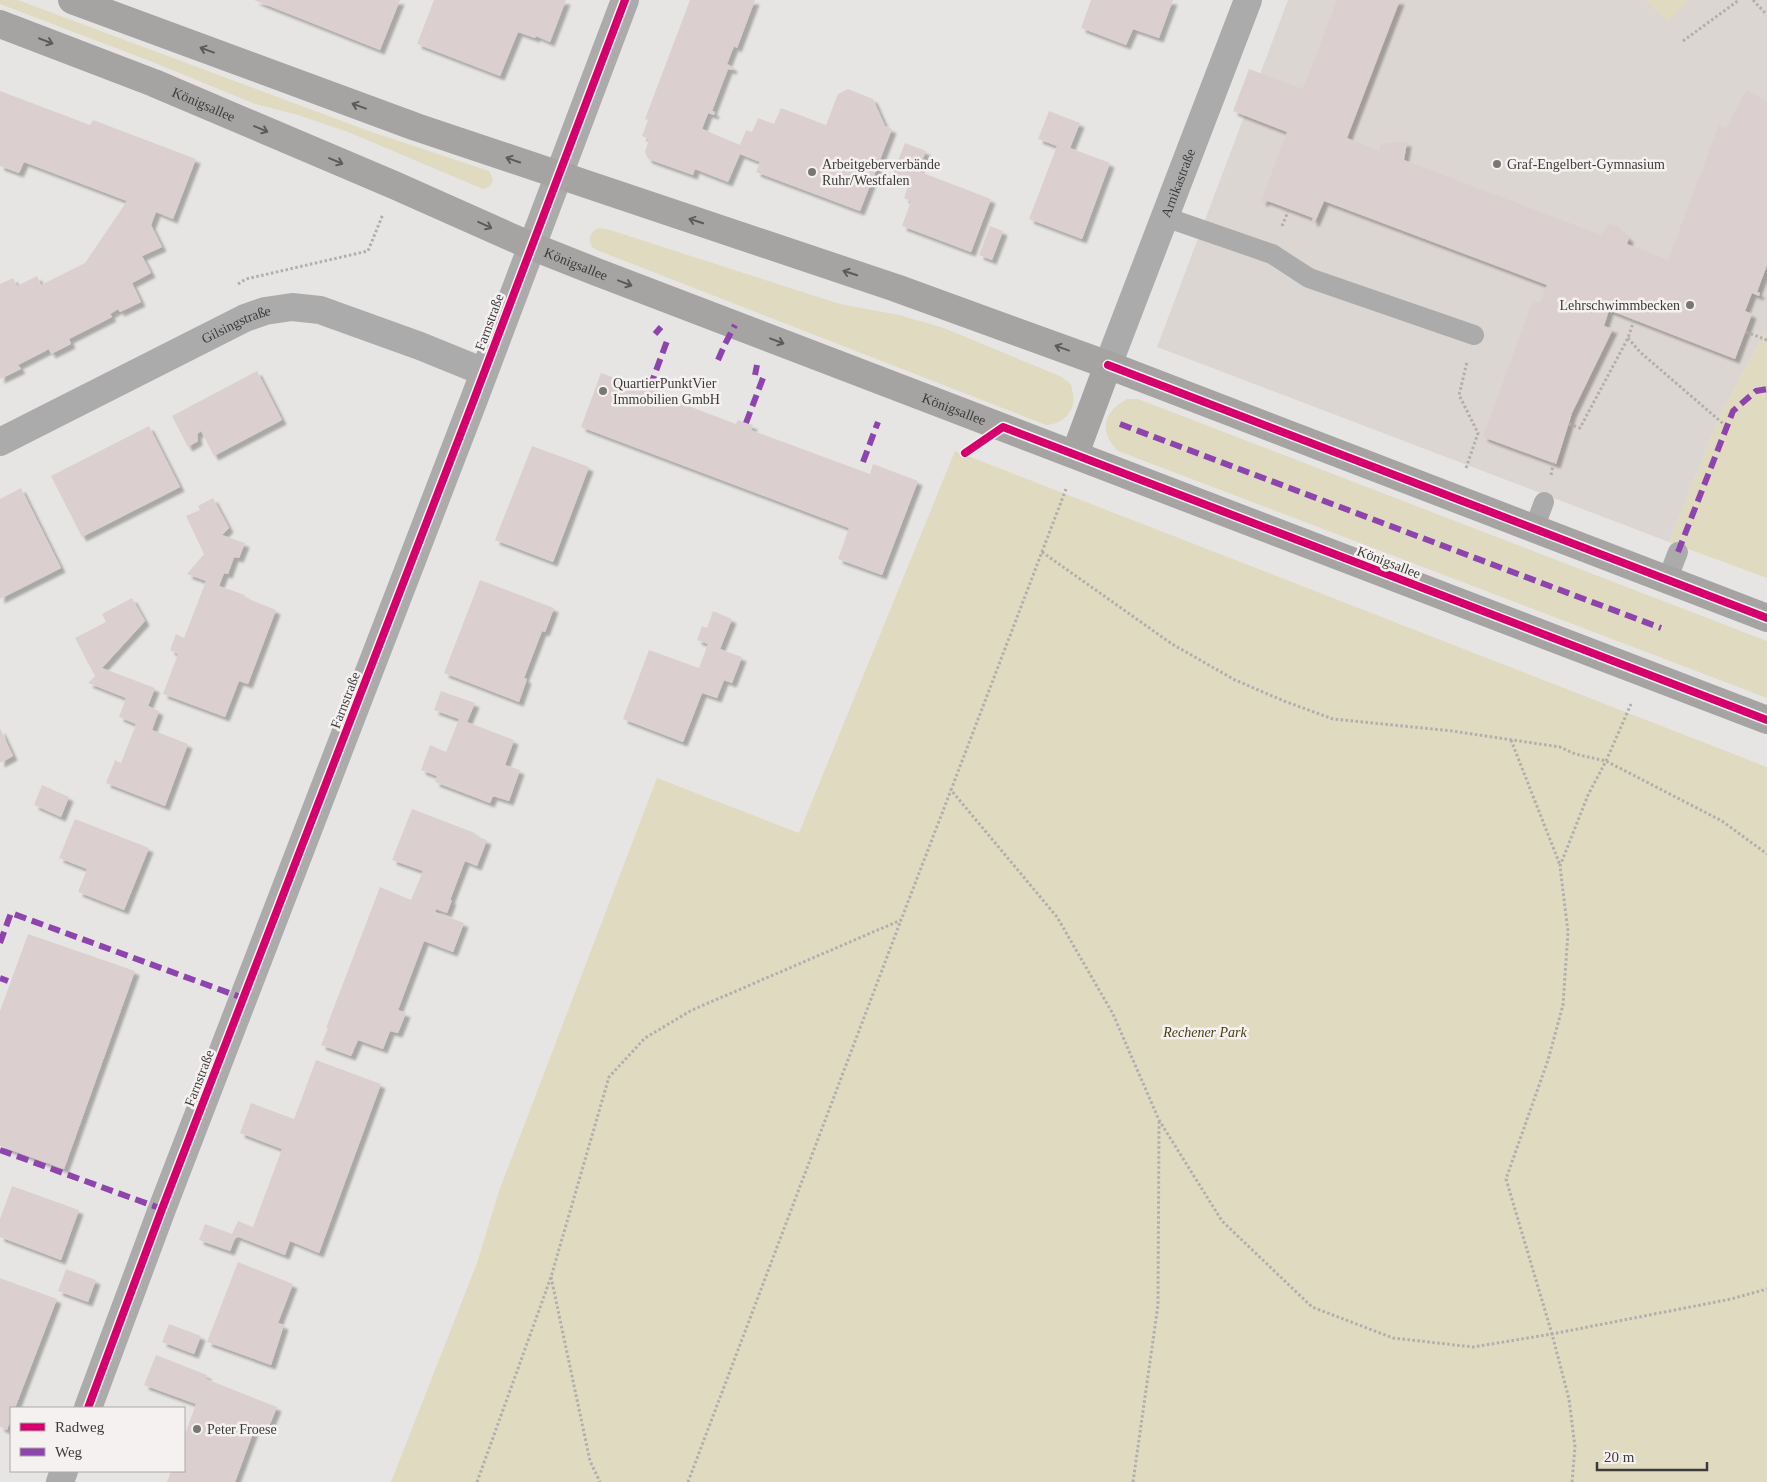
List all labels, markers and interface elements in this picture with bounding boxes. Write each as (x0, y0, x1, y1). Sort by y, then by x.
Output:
one-way arrow (37, 37, 53, 46)
one-way arrow (200, 45, 215, 54)
street label: Königsallee (170, 85, 237, 125)
one-way arrow (352, 101, 367, 110)
one-way arrow (253, 124, 268, 134)
street label: Arnikastraße (1158, 147, 1198, 220)
one-way arrow (505, 155, 521, 164)
one-way arrow (328, 156, 343, 166)
place label: Arbeitgeberverbände Ruhr/Westfalen (822, 157, 940, 188)
place label: Graf-Engelbert-Gymnasium (1507, 157, 1665, 172)
marker: Graf-Engelbert-Gymnasium (1491, 158, 1503, 170)
marker: Arbeitgeberverbände Ruhr/Westfalen (806, 166, 818, 178)
one-way arrow (688, 216, 704, 226)
one-way arrow (477, 221, 492, 230)
street label: Königsallee (542, 245, 610, 283)
one-way arrow (843, 268, 858, 277)
one-way arrow (617, 279, 633, 288)
street label: Farnstraße (472, 292, 507, 353)
place label: Lehrschwimmbecken (1559, 298, 1680, 313)
marker: Lehrschwimmbecken (1684, 299, 1696, 311)
street label: Gilsingstraße (199, 303, 272, 347)
one-way arrow (769, 337, 784, 346)
one-way arrow (1055, 343, 1071, 352)
place label: QuartierPunktVier Immobilien GmbH (613, 376, 720, 407)
marker: QuartierPunktVier Immobilien GmbH (597, 385, 609, 397)
street label: Königsallee (920, 390, 988, 428)
street label: Königsallee (1355, 543, 1423, 581)
street label: Farnstraße (328, 670, 363, 730)
park label: Rechener Park (1162, 1025, 1248, 1040)
street label: Farnstraße (182, 1048, 217, 1108)
legend (10, 1407, 185, 1472)
text: Radweg (55, 1419, 105, 1435)
place label: Peter Froese (207, 1422, 277, 1437)
marker: Peter Froese (191, 1423, 203, 1435)
scale bar (1597, 1440, 1707, 1472)
text: Weg (55, 1444, 83, 1460)
text: 20 m (1604, 1449, 1635, 1465)

